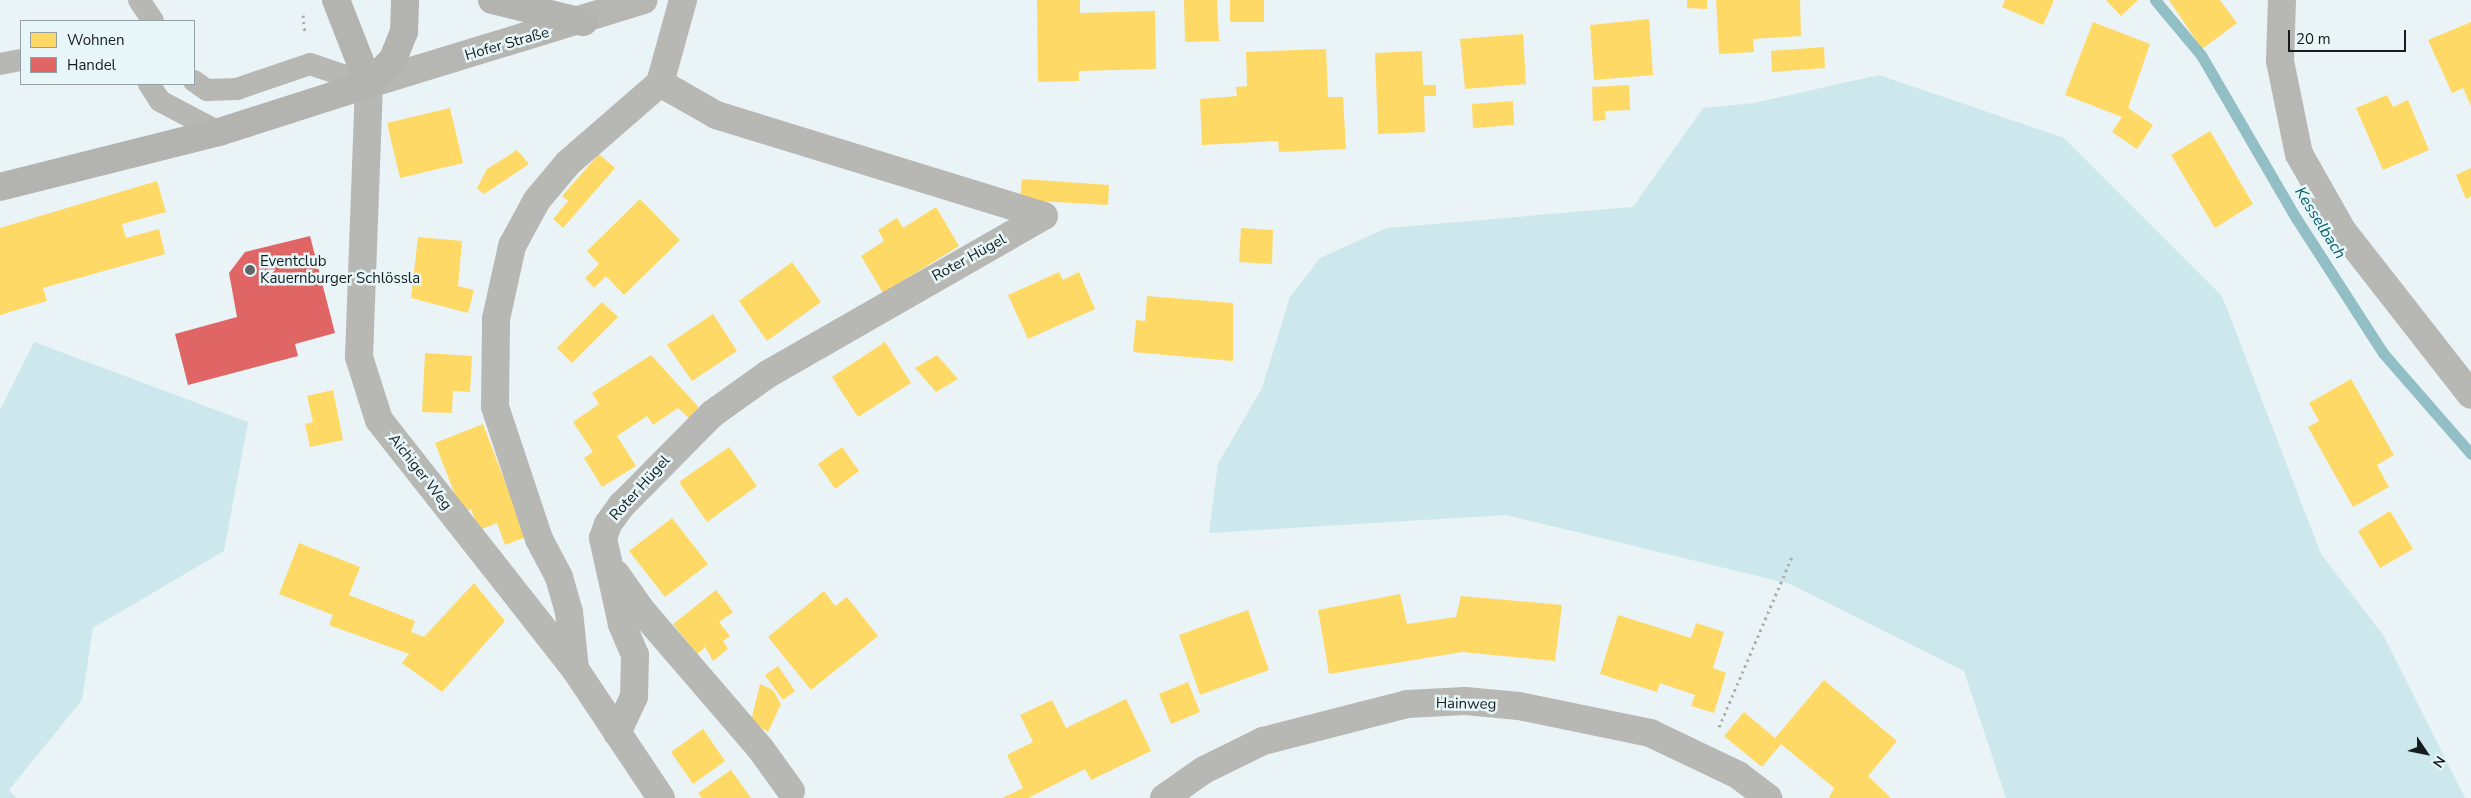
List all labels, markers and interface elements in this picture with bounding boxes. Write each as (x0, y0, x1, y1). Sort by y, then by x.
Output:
legend (20, 20, 195, 85)
scale bar (2291, 20, 2408, 52)
street label: Hofer Straße (463, 23, 551, 65)
text: 20 m (2296, 29, 2331, 49)
text: Wohnen (67, 30, 125, 50)
text: Handel (67, 55, 116, 75)
water label: Kesselbach (2290, 183, 2350, 263)
street label: Roter Hügel (929, 230, 1009, 286)
place label: Eventclub Kauernburger Schlössla (260, 252, 420, 287)
marker: Eventclub Kauernburger Schlössla (244, 264, 256, 276)
street label: Aichiger Weg (385, 430, 455, 514)
street label: Roter Hügel (606, 452, 674, 524)
street label: Hainweg (1436, 694, 1496, 714)
north arrow (2401, 728, 2451, 778)
text: N (2428, 752, 2450, 771)

